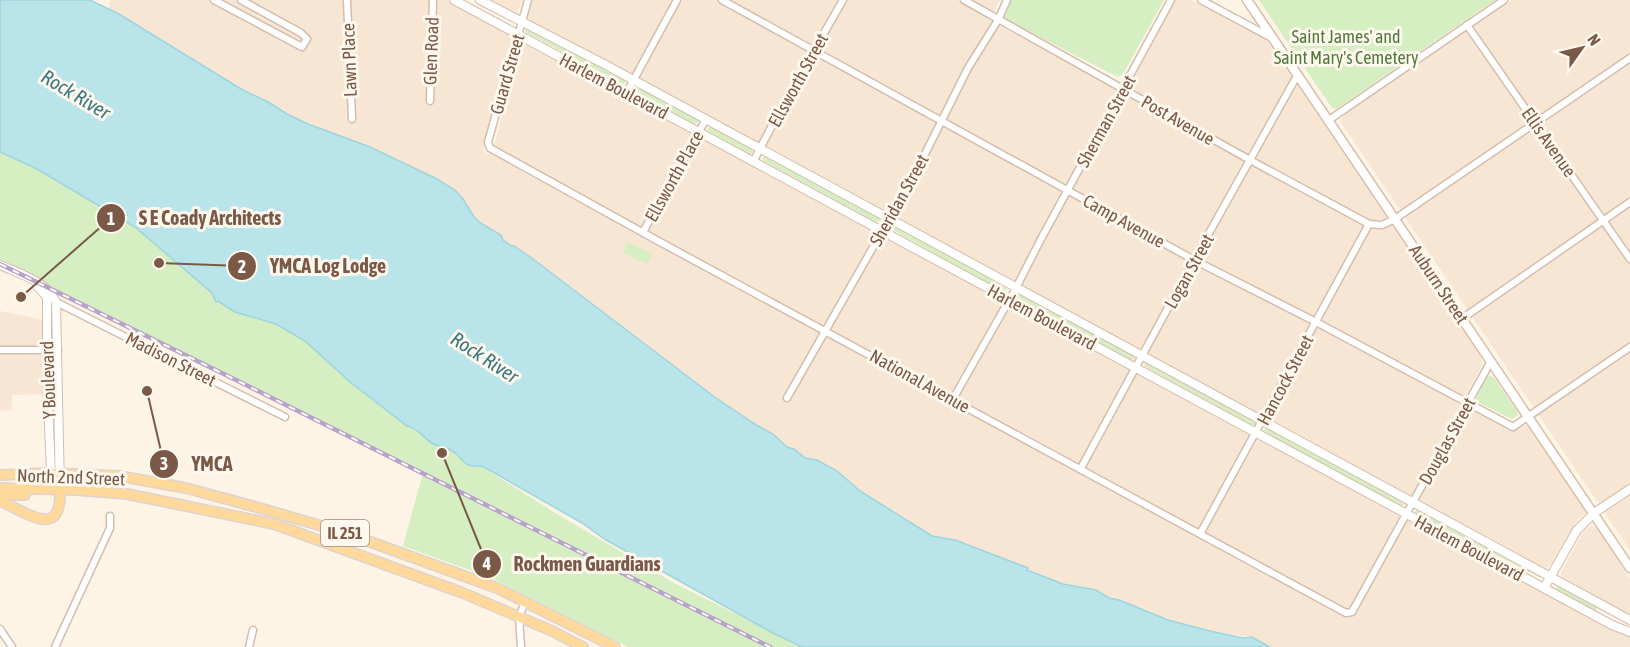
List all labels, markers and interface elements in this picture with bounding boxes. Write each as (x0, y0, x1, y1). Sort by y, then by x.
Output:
street label: Glen Road (419, 17, 443, 85)
north arrow (1552, 18, 1612, 78)
street label: Lawn Place (337, 23, 361, 97)
park label: Saint James' and Saint Mary's Cemetery (1274, 26, 1418, 68)
street label: Ellsworth Street (764, 30, 832, 130)
street label: Guard Street (486, 31, 528, 117)
text: N (1584, 31, 1605, 49)
street label: Harlem Boulevard (556, 49, 672, 123)
water label: Rock River (38, 65, 115, 124)
street label: Sherman Street (1072, 71, 1140, 171)
street label: Post Avenue (1138, 91, 1218, 149)
street label: Ellis Avenue (1517, 103, 1581, 181)
street label: Ellsworth Place (640, 127, 708, 225)
street label: Sheridan Street (865, 151, 933, 249)
street label: Camp Avenue (1079, 190, 1169, 252)
callout: S E Coady Architects (96, 199, 293, 237)
text: S E Coady Architects (139, 206, 281, 229)
text: 1 (107, 208, 115, 229)
street label: Logan Street (1160, 230, 1218, 312)
street label: Auburn Street (1405, 241, 1473, 327)
callout: YMCA Log Lodge (227, 247, 398, 285)
text: YMCA Log Lodge (269, 254, 386, 277)
text: 2 (238, 256, 246, 277)
street label: Harlem Boulevard (984, 280, 1100, 354)
street label: Madison Street (122, 327, 220, 391)
water label: Rock River (447, 327, 524, 388)
street label: Hancock Street (1252, 331, 1318, 429)
street label: Y Boulevard (36, 341, 60, 419)
street label: National Avenue (866, 345, 974, 417)
street label: Douglas Street (1414, 394, 1480, 488)
callout: YMCA (149, 445, 244, 483)
text: YMCA (190, 452, 233, 475)
text: 3 (160, 453, 168, 474)
street label: North 2nd Street (17, 465, 125, 489)
street label: Harlem Boulevard (1411, 511, 1527, 585)
road number: IL 251 (321, 520, 369, 546)
callout: Rockmen Guardians (472, 545, 673, 583)
text: Rockmen Guardians (513, 552, 661, 575)
text: 4 (482, 553, 491, 574)

